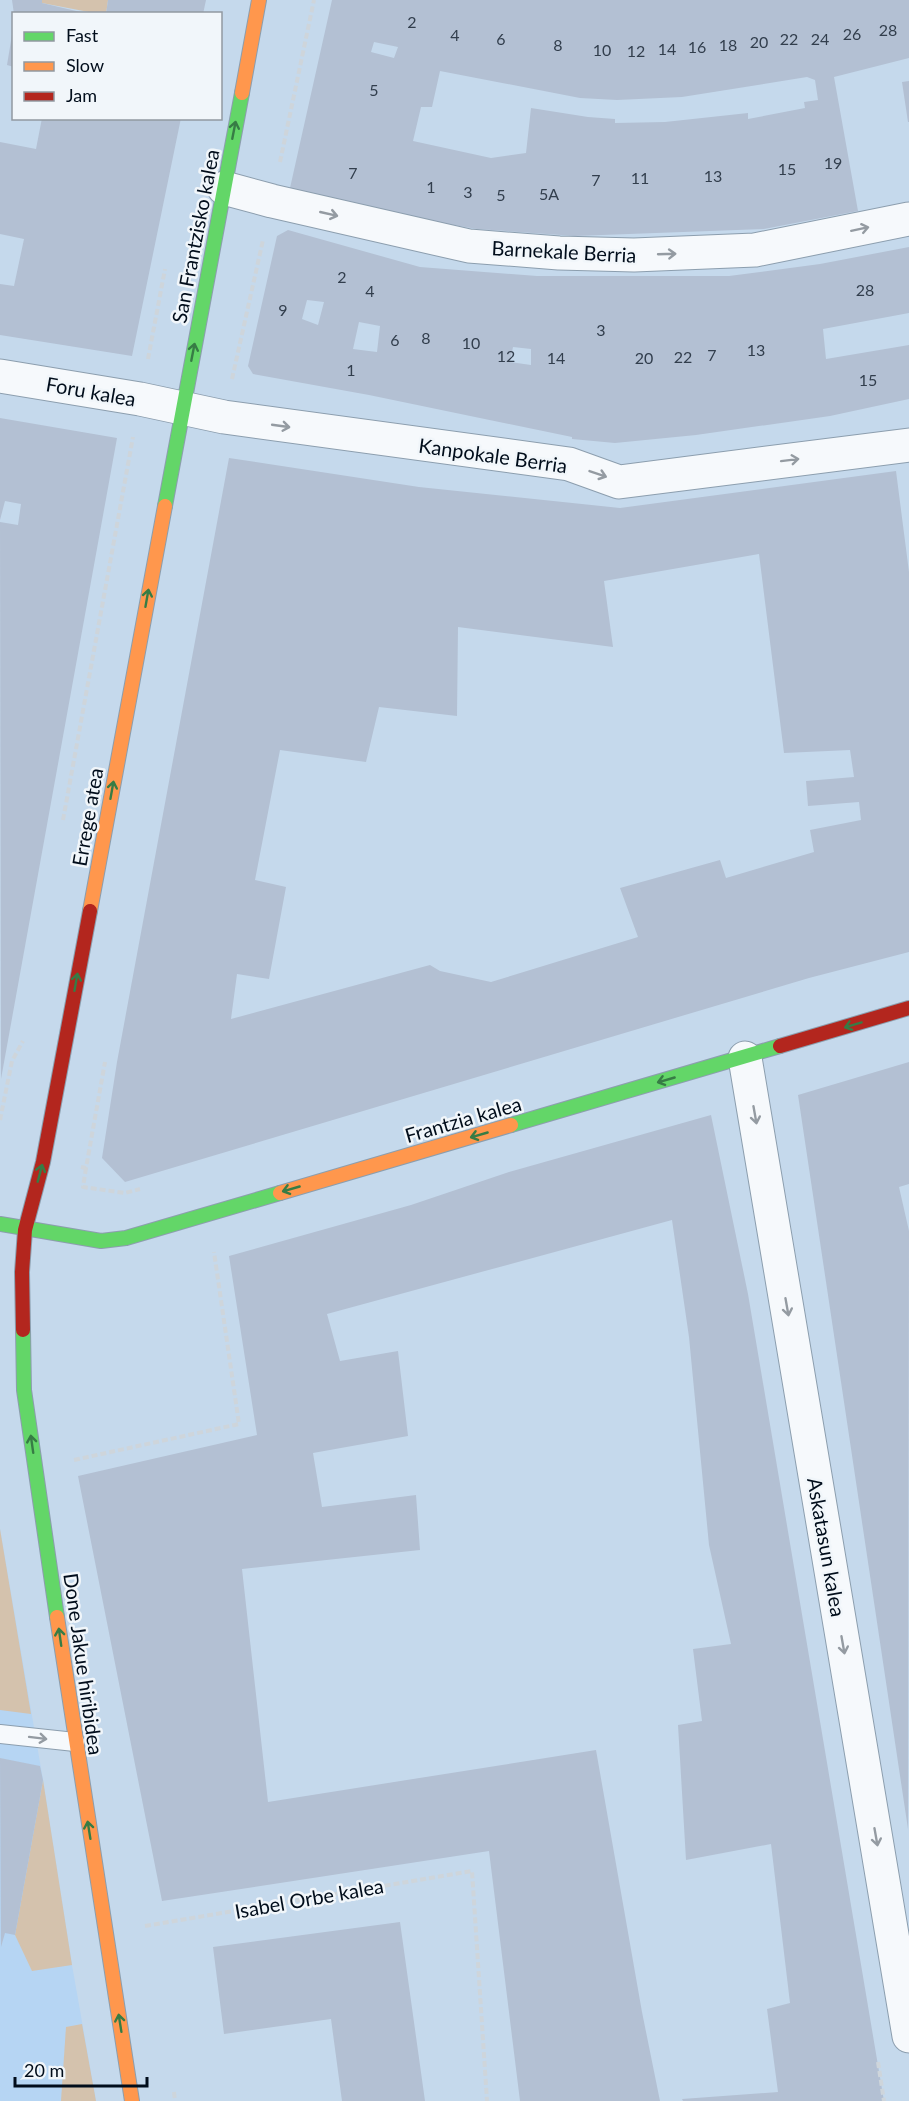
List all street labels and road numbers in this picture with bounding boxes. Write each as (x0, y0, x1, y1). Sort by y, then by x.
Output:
street label: San Frantzisko kalea (166, 147, 224, 325)
street label: Barnekale Berria (491, 235, 637, 267)
street label: Foru kalea (44, 371, 138, 411)
street label: Kanpokale Berria (417, 433, 569, 477)
street label: Errege atea (67, 766, 107, 868)
street label: Frantzia kalea (402, 1091, 524, 1147)
street label: Askatasun kalea (803, 1476, 851, 1618)
street label: Done Jakue hiribidea (59, 1572, 109, 1756)
street label: Isabel Orbe kalea (233, 1873, 385, 1923)

